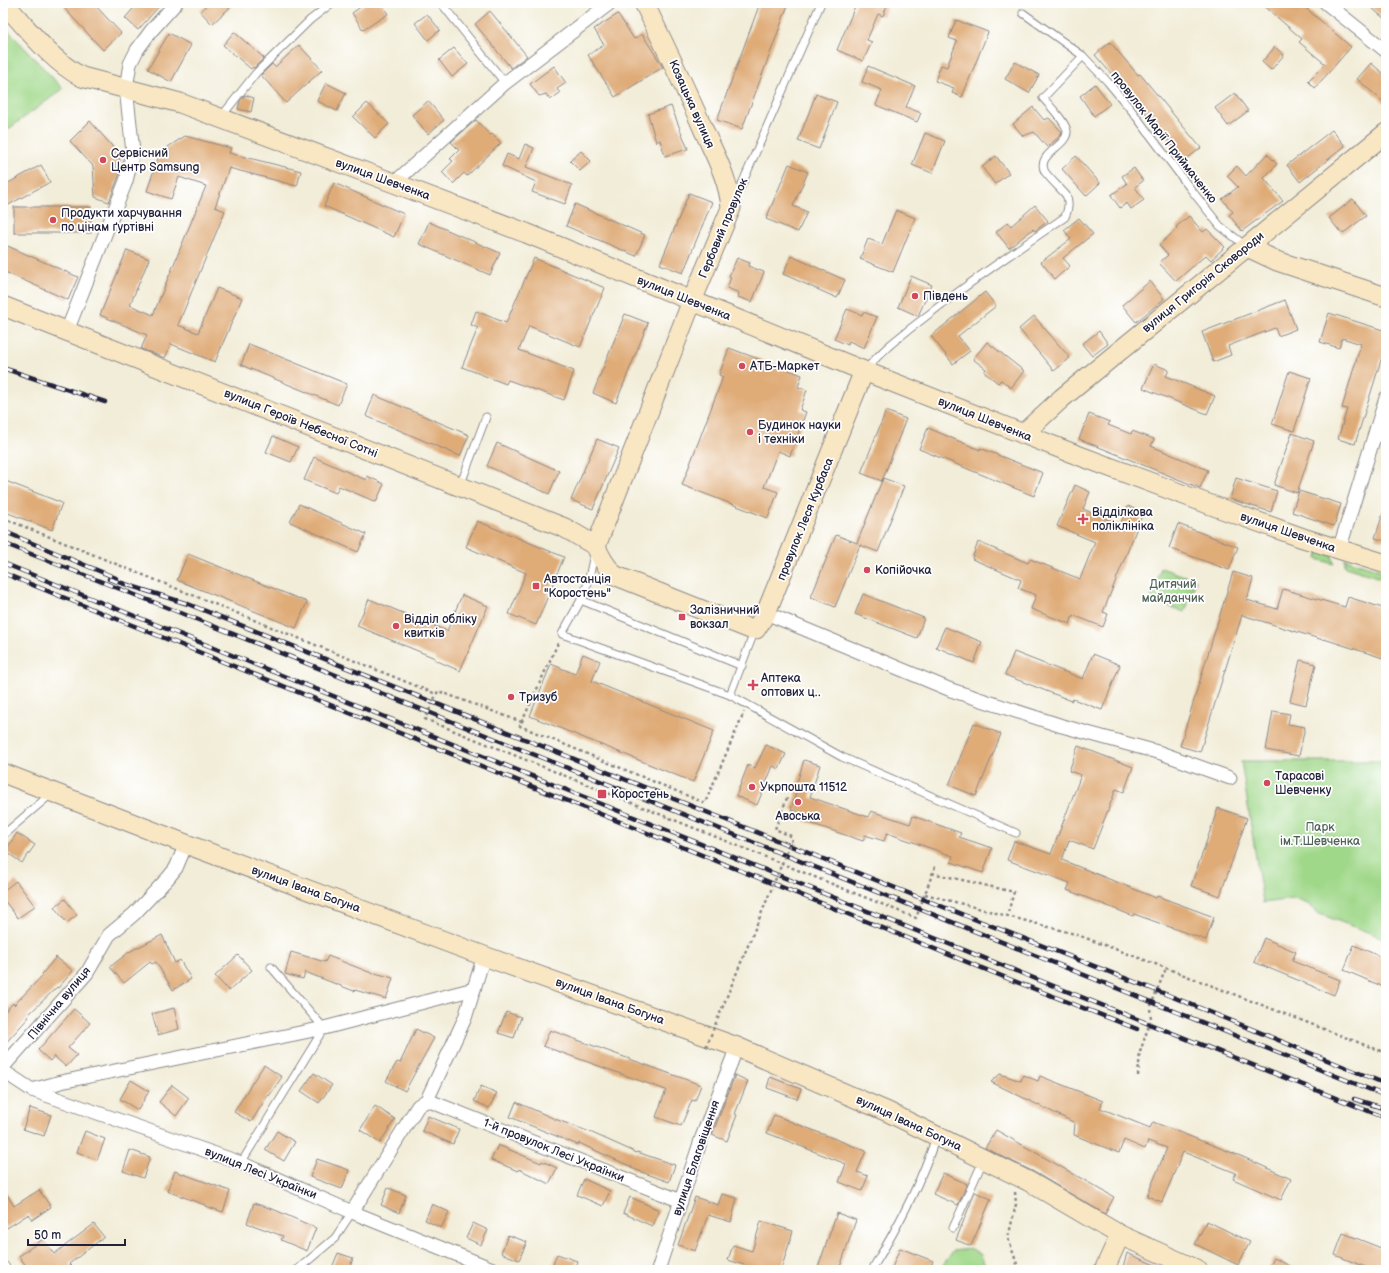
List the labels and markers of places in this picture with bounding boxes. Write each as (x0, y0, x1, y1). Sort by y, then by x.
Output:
place label: Сервісний Центр Samsung (111, 146, 200, 175)
marker: Сервісний Центр Samsung (98, 155, 108, 165)
place label: Продукти харчування по цінам ґуртівні (61, 206, 182, 235)
marker: Продукти харчування по цінам ґуртівні (48, 215, 58, 225)
place label: Південь (923, 289, 968, 304)
marker: Південь (910, 291, 920, 301)
place label: АТБ-Маркет (749, 359, 820, 374)
marker: АТБ-Маркет (737, 361, 747, 371)
place label: Будинок науки і техніки (758, 418, 841, 447)
marker: Будинок науки і техніки (745, 427, 755, 437)
place label: Відділкова поліклініка (1092, 505, 1154, 534)
marker: Відділкова поліклініка (1077, 513, 1089, 525)
place label: Копійочка (875, 563, 932, 578)
marker: Копійочка (862, 565, 872, 575)
place label: Автостанція "Коростень" (543, 572, 611, 601)
marker: Автостанція "Коростень" (531, 581, 541, 591)
place label: Залізничний вокзал (690, 603, 760, 632)
place label: Відділ обліку квитків (404, 612, 477, 641)
marker: Залізничний вокзал (677, 612, 687, 622)
marker: Відділ обліку квитків (391, 621, 401, 631)
place label: Аптека оптових ц‥ (760, 671, 821, 700)
marker: Аптека оптових ц‥ (748, 680, 758, 690)
place label: Тризуб (519, 690, 558, 705)
marker: Тризуб (506, 692, 516, 702)
place label: Тарасові Шевченку (1275, 769, 1332, 798)
marker: Тарасові Шевченку (1262, 778, 1272, 788)
place label: Укрпошта 11512 (760, 780, 847, 795)
marker: Укрпошта 11512 (747, 782, 757, 792)
place label: Коростень (611, 787, 669, 802)
marker: Коростень (596, 788, 608, 800)
marker: Авоська (793, 797, 803, 807)
place label: Авоська (775, 809, 820, 824)

